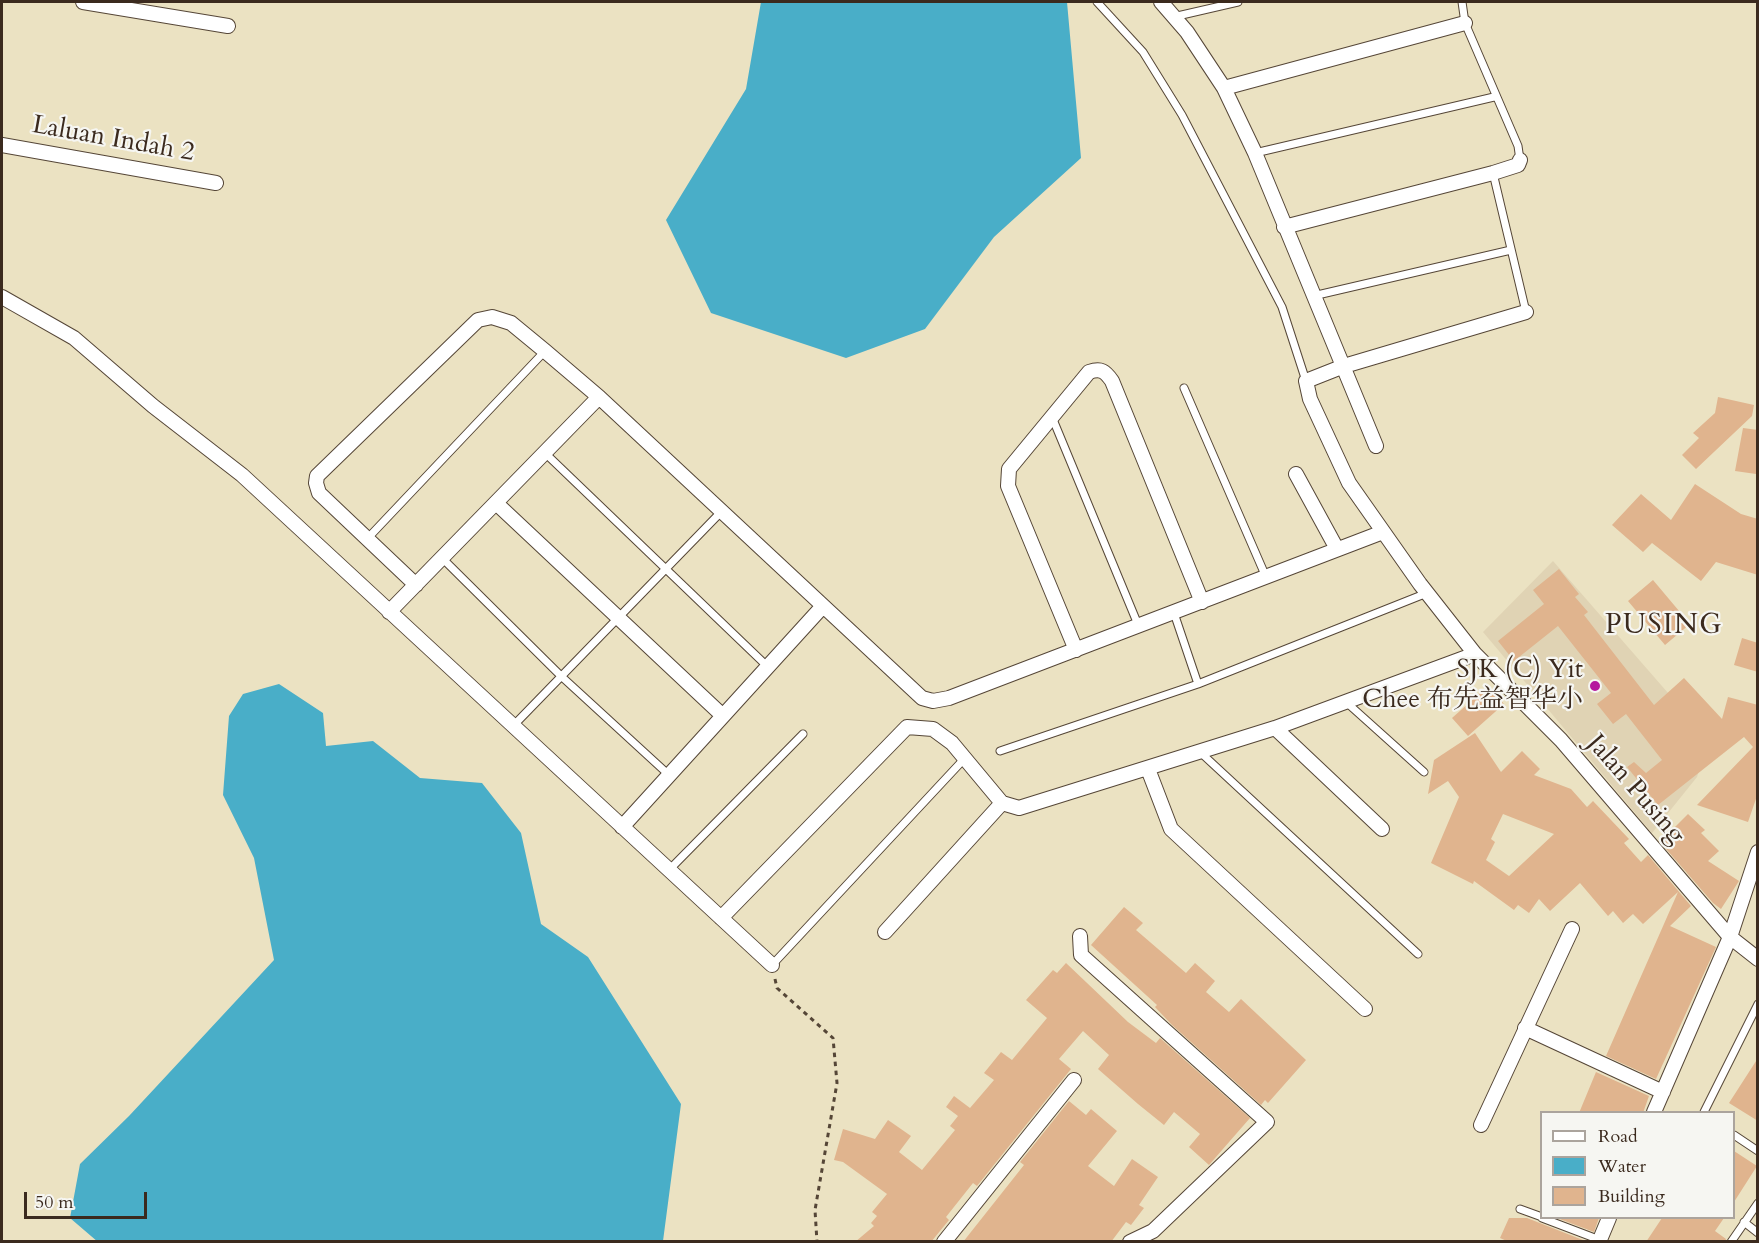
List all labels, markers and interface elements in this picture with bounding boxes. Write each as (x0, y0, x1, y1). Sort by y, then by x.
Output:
street label: Laluan Indah 2 (29, 110, 197, 170)
district label: PUSING (1605, 610, 1723, 644)
place label: SJK (C) Yit Chee 布先益智华小 (1362, 655, 1583, 716)
marker: SJK (C) Yit Chee 布先益智华小 (1588, 679, 1602, 693)
street label: Jalan Pusing (1579, 729, 1691, 851)
legend (1540, 1111, 1735, 1219)
text: Road (1598, 1124, 1638, 1149)
text: Water (1598, 1154, 1646, 1179)
scale bar (27, 1180, 150, 1218)
text: Building (1598, 1184, 1665, 1209)
text: 50 m (35, 1190, 74, 1215)

